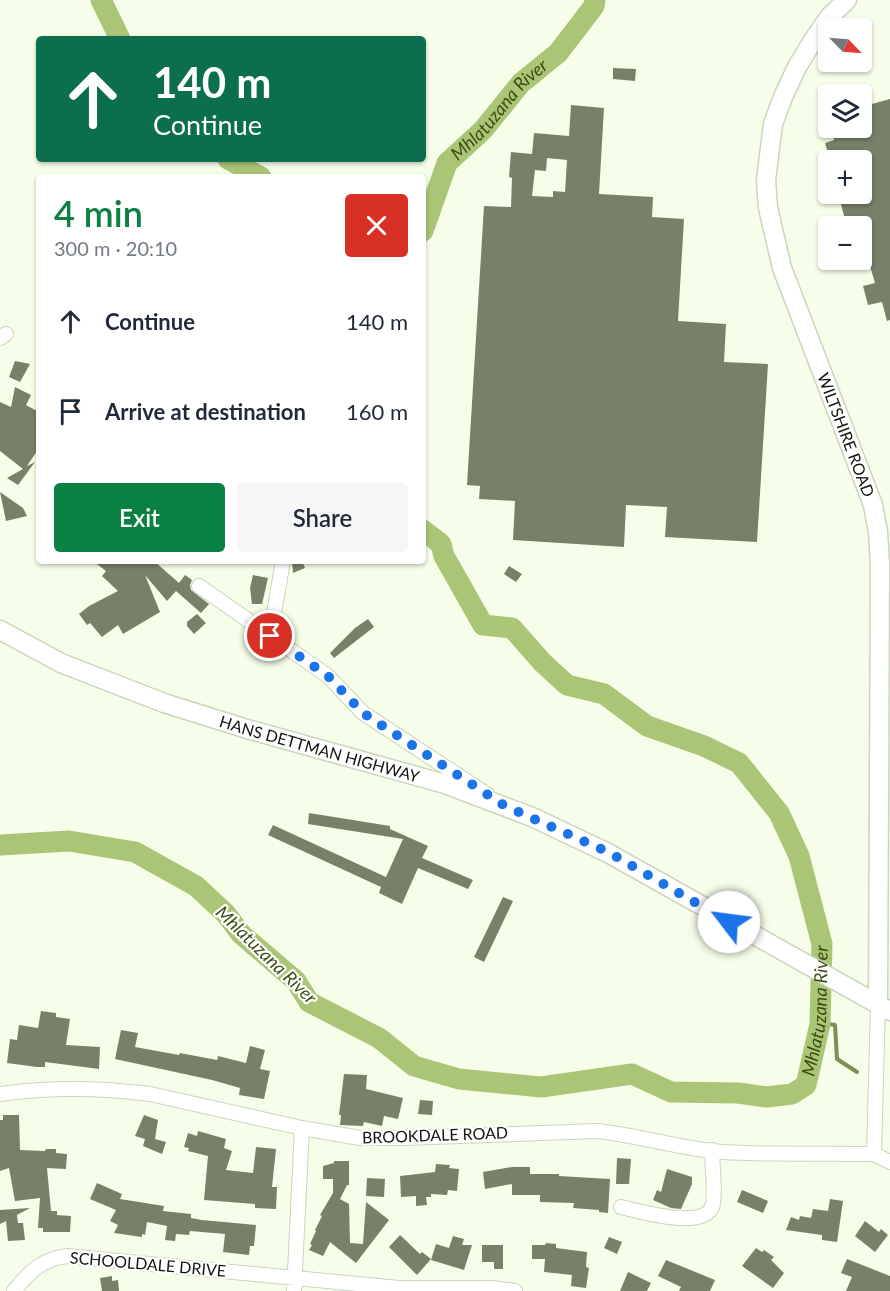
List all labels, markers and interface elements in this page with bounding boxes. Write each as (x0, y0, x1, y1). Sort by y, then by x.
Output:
north arrow (818, 18, 872, 72)
map controls (818, 18, 872, 270)
water label: Mhlatuzana River (446, 53, 552, 164)
text: 140 m (153, 57, 271, 107)
icon: ahead (54, 60, 132, 138)
button: layers (818, 84, 872, 138)
text: Continue (153, 108, 262, 141)
button: + (818, 150, 872, 204)
text: 4 min (54, 191, 143, 235)
button: close (345, 194, 408, 257)
button: − (818, 216, 872, 270)
text: 300 m · 20:10 (54, 236, 177, 260)
icon: ahead (54, 305, 87, 338)
text: Continue (105, 308, 195, 335)
text: 140 m (346, 308, 408, 335)
street label: WILTSHIRE ROAD (814, 370, 879, 500)
icon: arrive (54, 395, 87, 428)
text: Arrive at destination (105, 398, 306, 425)
text: 160 m (346, 398, 408, 425)
button: Exit (54, 483, 225, 552)
button: Share (237, 483, 408, 552)
pin (244, 610, 295, 661)
icon: arrive (253, 619, 286, 652)
street label: HANS DETTMAN HIGHWAY (217, 711, 422, 785)
position arrow (697, 890, 761, 954)
water label: Mhlatuzana River (212, 901, 322, 1008)
water label: Mhlatuzana River (796, 944, 832, 1078)
street label: BROOKDALE ROAD (362, 1122, 508, 1147)
street label: SCHOOLDALE DRIVE (69, 1247, 227, 1280)

